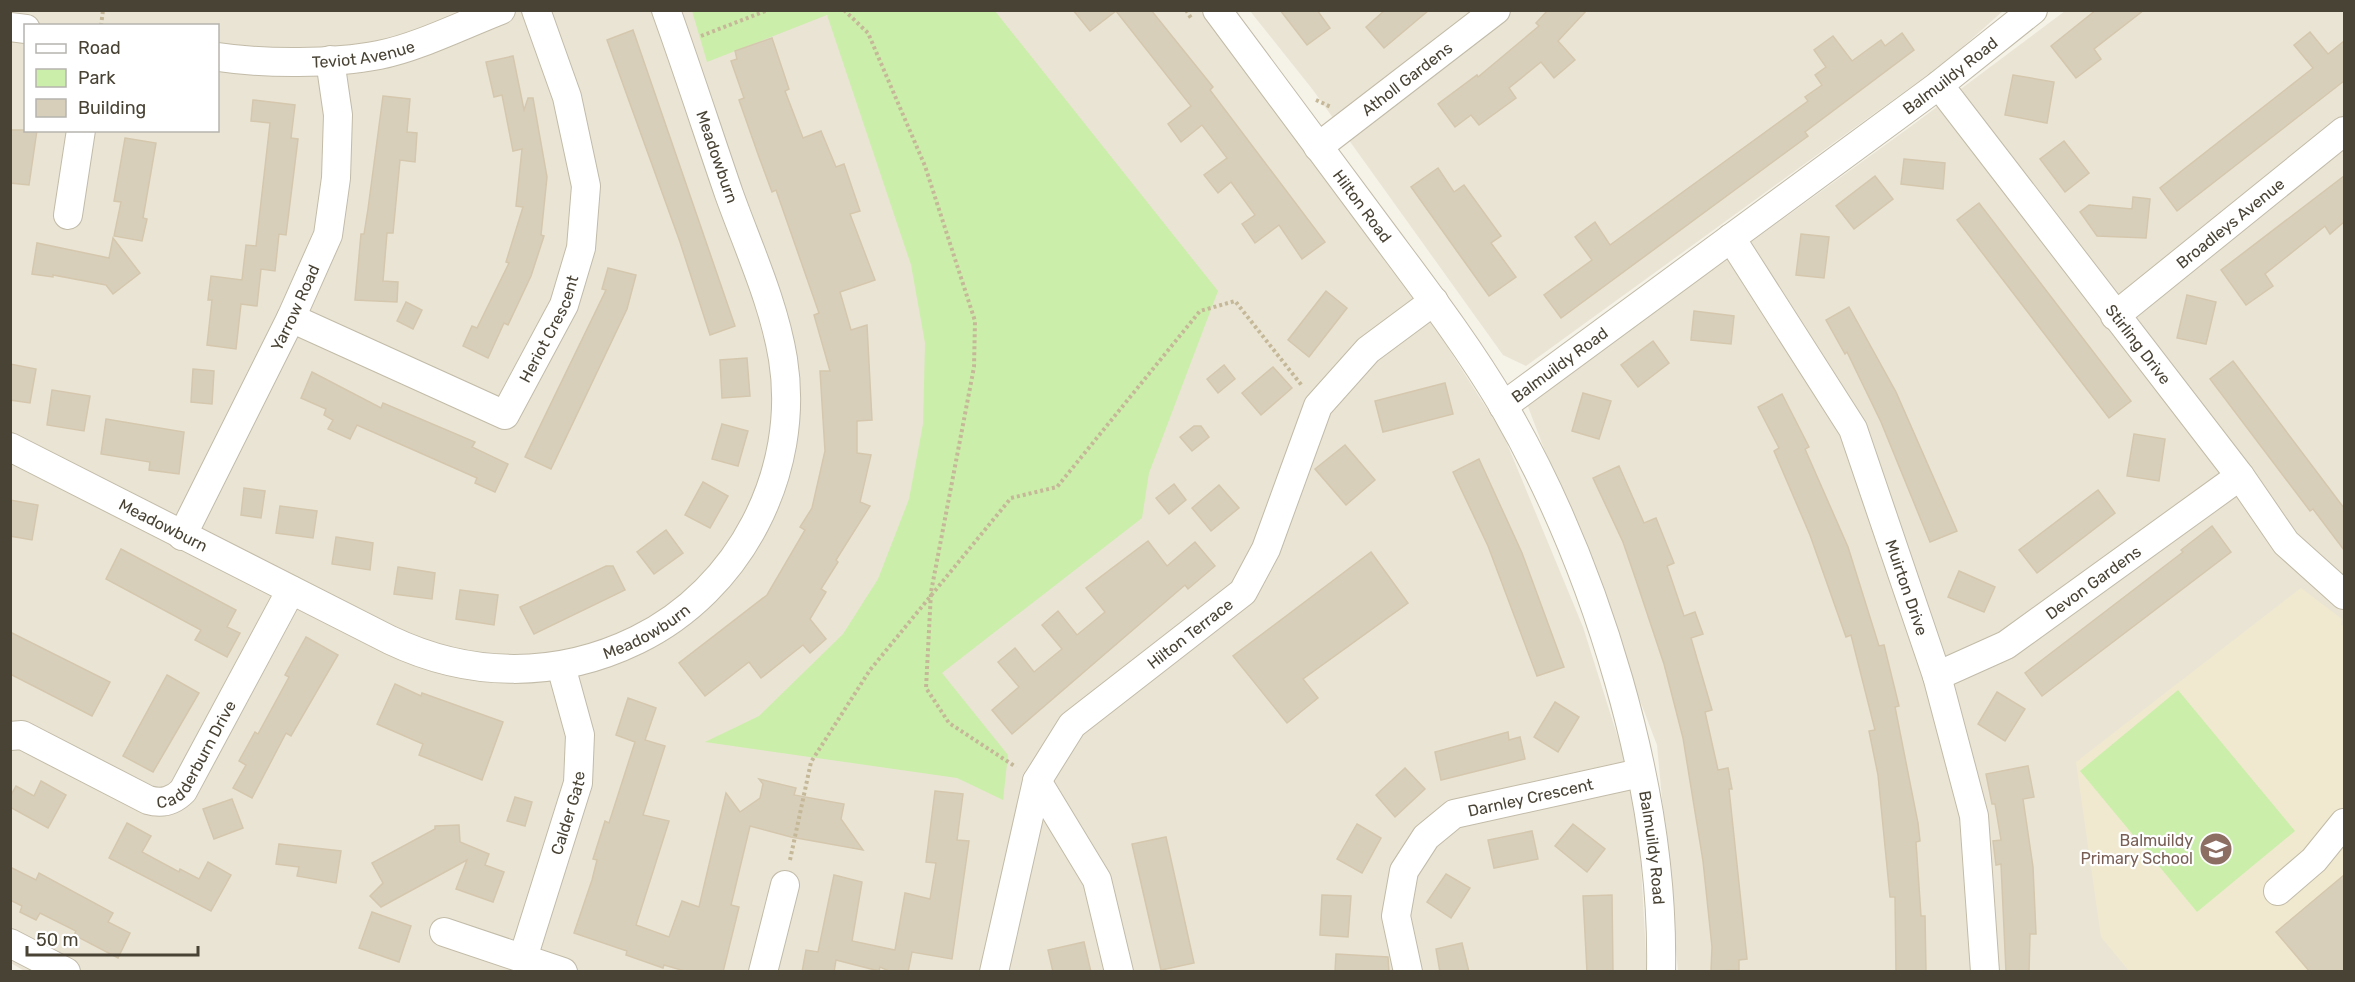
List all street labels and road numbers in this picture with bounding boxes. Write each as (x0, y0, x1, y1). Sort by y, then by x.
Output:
street label: Balmuildy Road (1899, 33, 2001, 118)
street label: Teviot Avenue (311, 36, 417, 71)
street label: Atholl Gardens (1358, 38, 1456, 120)
street label: Meadowburn (692, 108, 742, 206)
street label: Hilton Road (1329, 166, 1396, 246)
street label: Broadleys Avenue (2172, 174, 2288, 272)
street label: Yarrow Road (267, 261, 323, 354)
street label: Heriot Crescent (515, 273, 582, 386)
street label: Stirling Drive (2102, 300, 2175, 388)
street label: Balmuildy Road (1507, 323, 1611, 406)
street label: Meadowburn (116, 494, 211, 555)
street label: Muirton Drive (1882, 537, 1932, 638)
street label: Devon Gardens (2042, 541, 2144, 623)
street label: Hilton Terrace (1143, 594, 1236, 673)
street label: Meadowburn (600, 600, 694, 663)
street label: Cadderburn Drive (156, 697, 239, 812)
street label: Calder Gate (547, 771, 588, 857)
street label: Darnley Crescent (1466, 774, 1595, 820)
street label: Balmuildy Road (1635, 789, 1669, 905)

